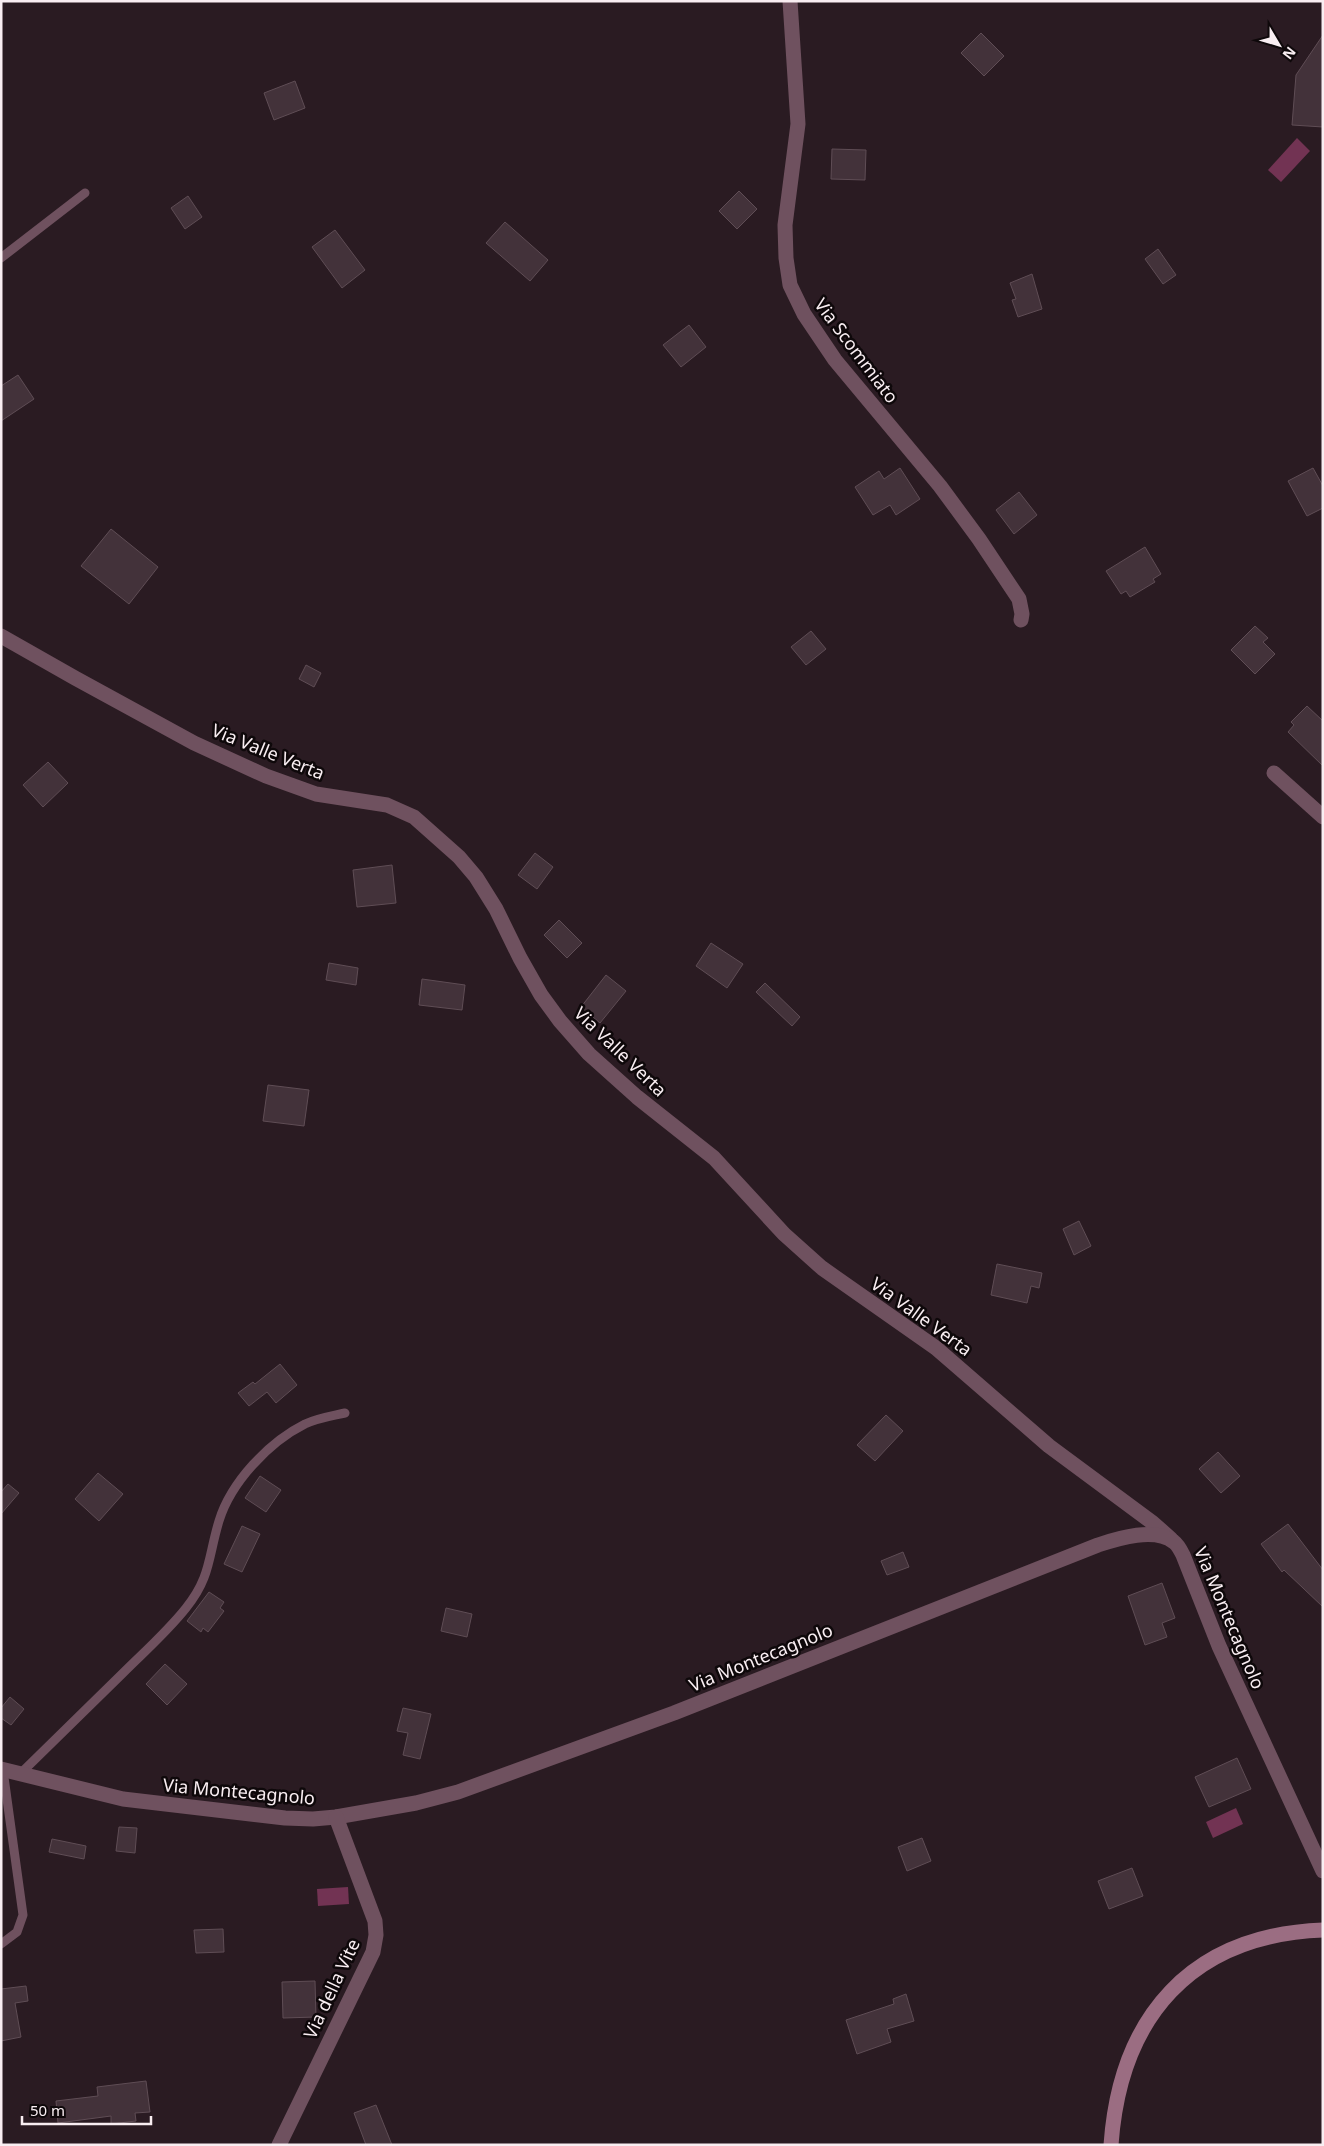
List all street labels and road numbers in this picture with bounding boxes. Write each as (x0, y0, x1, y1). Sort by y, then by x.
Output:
street label: Via Scommiato (809, 293, 904, 408)
street label: Via Valle Verta (208, 718, 328, 785)
street label: Via Valle Verta (569, 1001, 672, 1101)
street label: Via Valle Verta (866, 1271, 977, 1361)
street label: Via Montecagnolo (1189, 1543, 1271, 1693)
street label: Via Montecagnolo (685, 1617, 836, 1697)
street label: Via Montecagnolo (162, 1772, 316, 1810)
street label: Via della Vite (297, 1935, 365, 2042)

